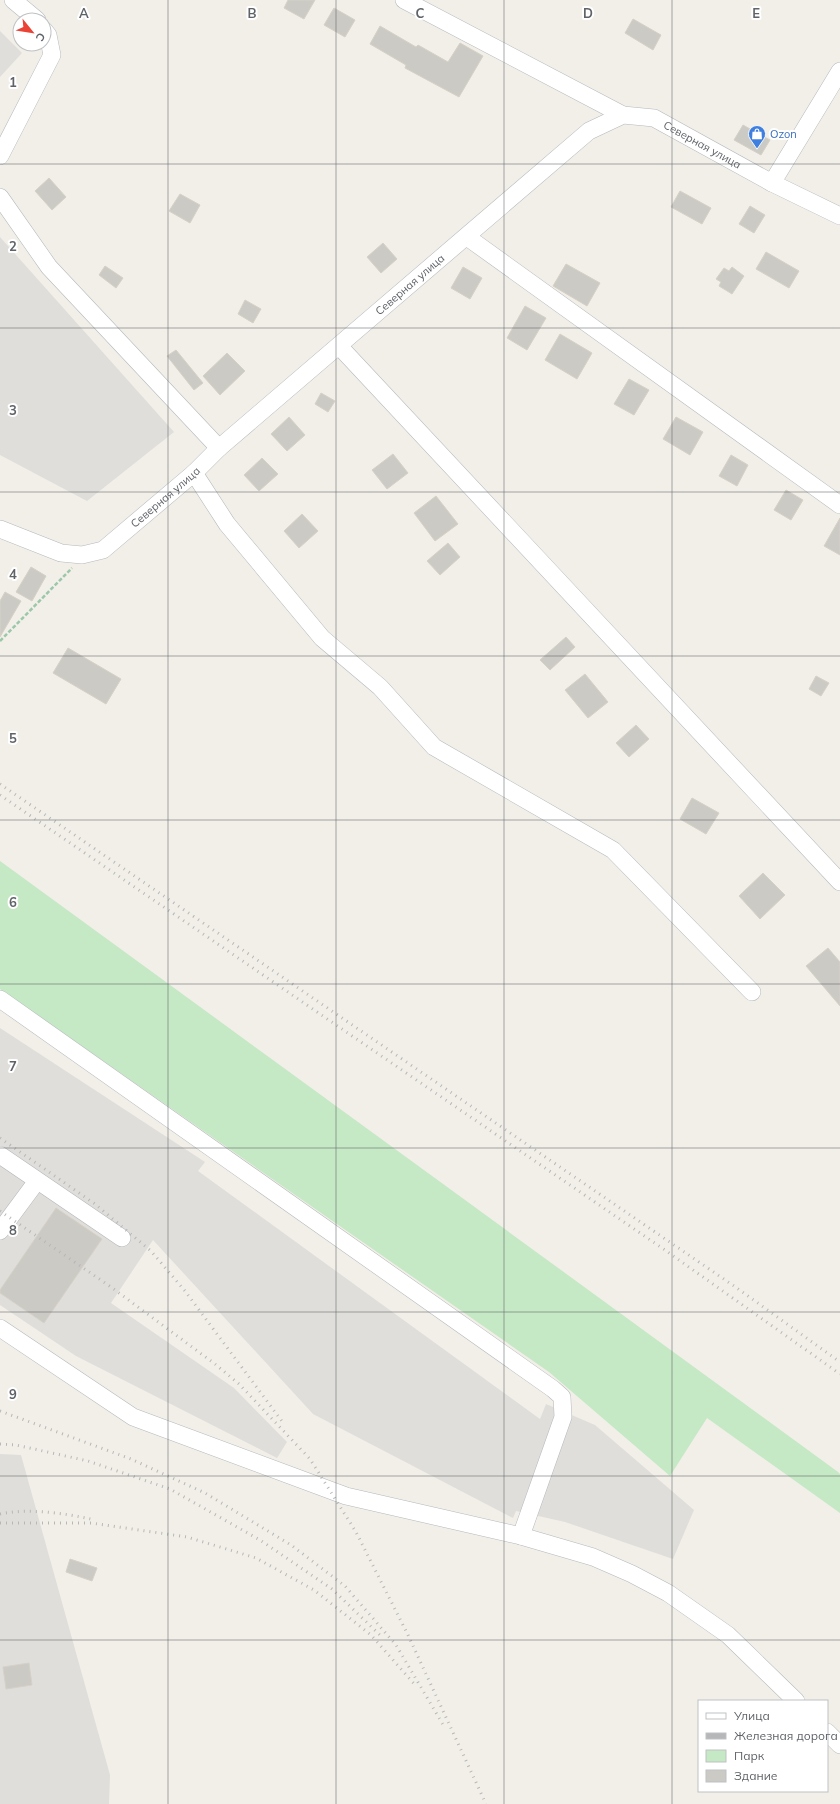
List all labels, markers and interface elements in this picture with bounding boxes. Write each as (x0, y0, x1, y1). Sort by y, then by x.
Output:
text: A (79, 5, 89, 21)
text: B (248, 5, 257, 21)
text: C (416, 5, 425, 21)
text: D (583, 5, 593, 21)
text: E (752, 5, 760, 21)
north arrow (12, 12, 52, 52)
text: С (32, 30, 49, 44)
text: 1 (9, 74, 17, 90)
street label: Северная улица (661, 118, 744, 172)
shop icon: Ozon (747, 124, 767, 149)
place label: Ozon (770, 127, 797, 141)
text: 2 (9, 238, 17, 254)
street label: Северная улица (372, 251, 447, 318)
text: 3 (9, 402, 17, 418)
street label: Северная улица (128, 464, 203, 531)
text: 4 (9, 566, 17, 582)
text: 5 (9, 730, 17, 746)
text: 6 (9, 894, 17, 910)
text: 7 (9, 1058, 17, 1074)
text: 8 (9, 1222, 17, 1238)
text: 9 (9, 1386, 17, 1402)
legend (698, 1700, 828, 1792)
text: Улица (733, 1708, 770, 1723)
text: Железная дорога (734, 1728, 838, 1743)
text: Парк (734, 1748, 765, 1763)
text: Здание (734, 1768, 778, 1783)

